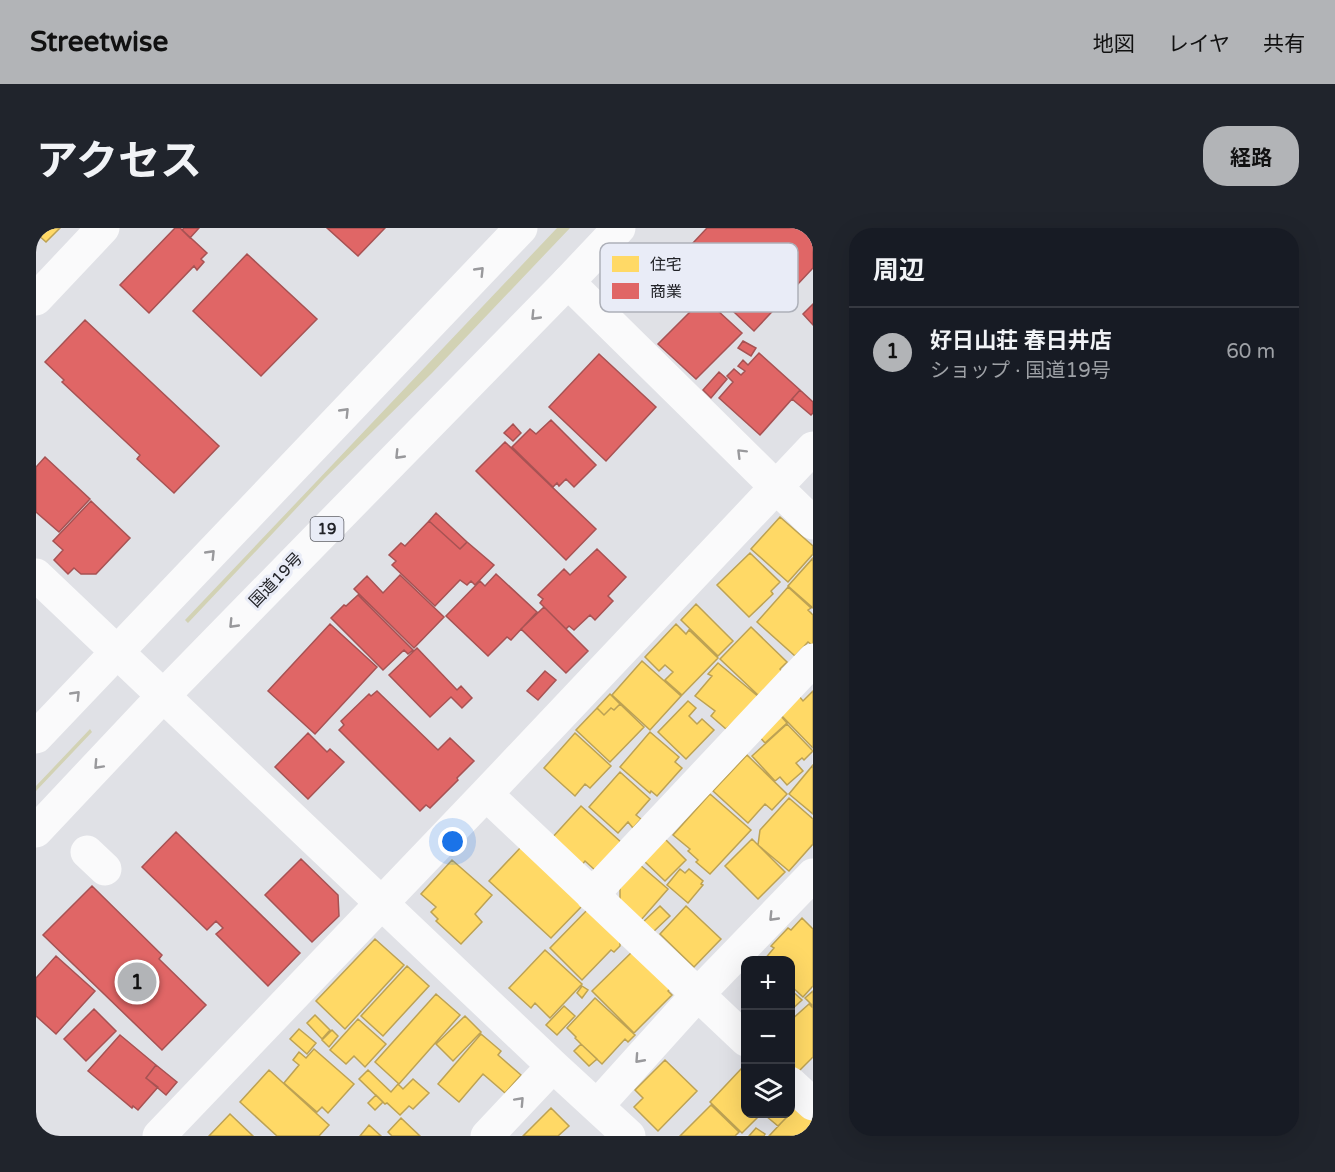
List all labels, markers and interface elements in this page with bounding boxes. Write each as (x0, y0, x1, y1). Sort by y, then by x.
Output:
text: Streetwise (30, 25, 168, 59)
text: 地図 (1093, 32, 1135, 57)
text: レイヤ (1168, 32, 1230, 57)
text: 共有 (1263, 32, 1305, 57)
button: 経路 (1203, 126, 1299, 186)
text: アクセス (36, 136, 202, 187)
legend (600, 243, 798, 312)
text: 住宅 (650, 255, 682, 275)
text: 周辺 (873, 255, 925, 286)
one-way arrow (472, 268, 483, 279)
text: 商業 (650, 282, 682, 302)
one-way arrow (532, 308, 543, 319)
text: 好日山荘 春日井店 (930, 328, 1112, 354)
text: 1 (886, 340, 899, 364)
text: 60 m (1226, 340, 1275, 364)
text: ショップ · 国道19号 (930, 359, 1111, 383)
one-way arrow (338, 409, 349, 419)
one-way arrow (395, 448, 406, 459)
one-way arrow (737, 449, 748, 460)
road number: 19 (310, 517, 344, 541)
street label: 国道19号 (245, 549, 307, 611)
one-way arrow (203, 550, 214, 561)
one-way arrow (229, 618, 240, 628)
one-way arrow (69, 692, 80, 703)
one-way arrow (94, 758, 105, 769)
your location (438, 827, 467, 856)
one-way arrow (769, 909, 780, 920)
map controls (741, 956, 795, 1118)
button: + (741, 956, 795, 1010)
pin: 1 (118, 960, 156, 1005)
button: − (741, 1010, 795, 1064)
one-way arrow (635, 1052, 646, 1063)
button: layers (741, 1064, 795, 1118)
one-way arrow (513, 1097, 524, 1108)

